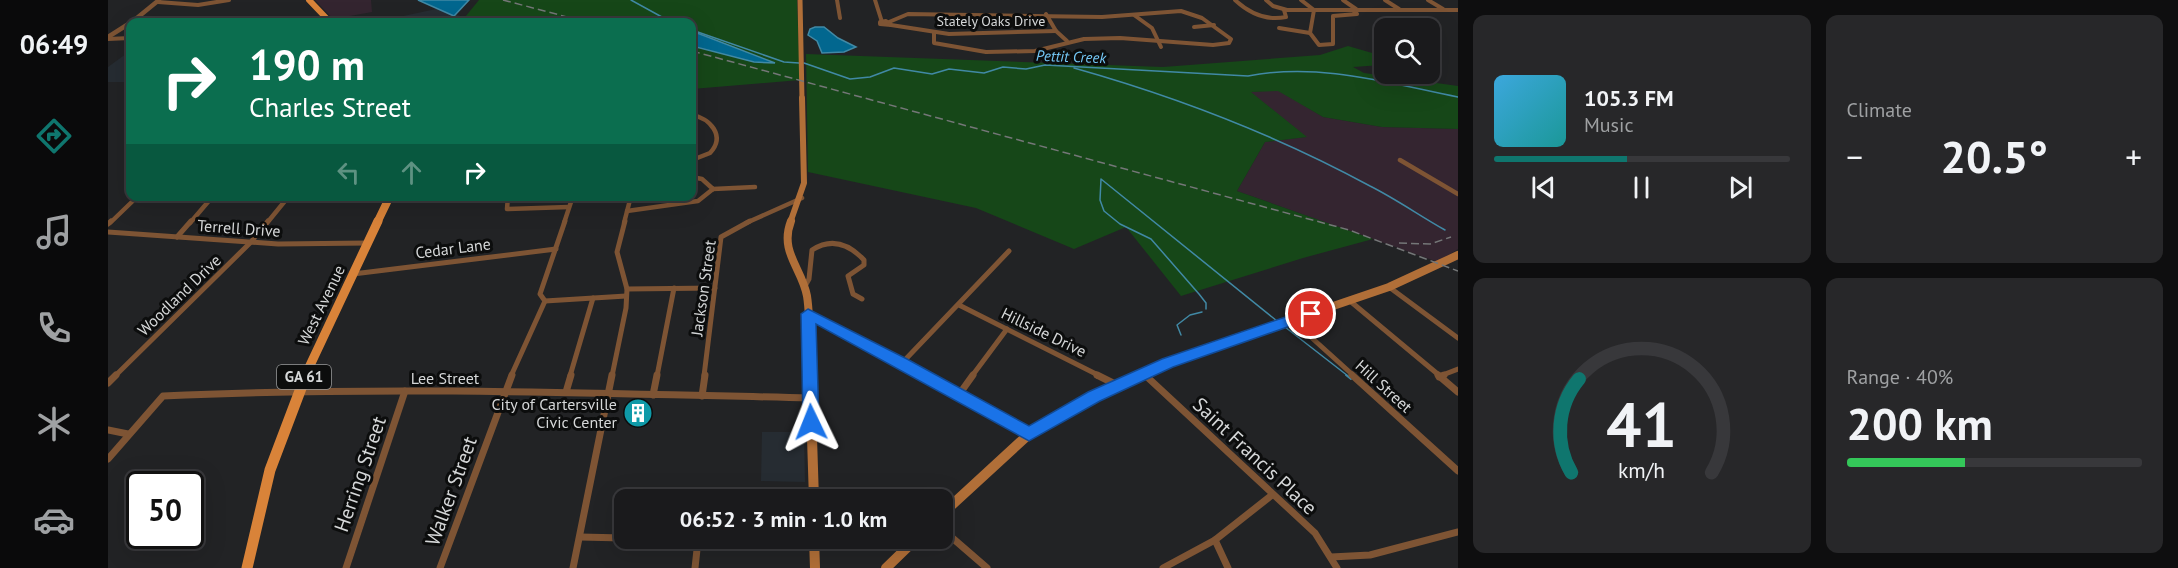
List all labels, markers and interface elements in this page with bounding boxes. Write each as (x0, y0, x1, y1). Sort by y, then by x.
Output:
street label: Stately Oaks Drive (937, 12, 1045, 30)
map controls (1374, 18, 1440, 84)
button: search (1374, 18, 1440, 84)
text: 06:49 (20, 27, 88, 61)
text: 190 m (249, 37, 365, 92)
icon: right (150, 42, 228, 120)
water label: Pettit Creek (1036, 46, 1108, 67)
text: 105.3 FM (1584, 84, 1674, 112)
text: Charles Street (249, 90, 411, 124)
text: Climate (1847, 97, 1912, 123)
text: Music (1584, 112, 1633, 138)
icon: directions (33, 115, 75, 157)
text: 20.5° (1941, 127, 2048, 185)
text: − (1847, 135, 1863, 178)
text: + (2125, 135, 2142, 178)
icon: left (332, 156, 365, 189)
icon: ahead (395, 156, 428, 189)
icon: right (458, 156, 491, 189)
icon: previous (1527, 171, 1560, 204)
icon: pause (1625, 171, 1658, 204)
icon: next (1724, 171, 1757, 204)
icon: music (33, 211, 75, 253)
street label: Terrell Drive (197, 215, 281, 241)
street label: Cedar Lane (414, 233, 492, 263)
street label: Jackson Street (686, 238, 720, 338)
street label: Woodland Drive (133, 250, 225, 340)
street label: West Avenue (293, 262, 349, 348)
pin (1285, 288, 1336, 339)
icon: arrive (1294, 297, 1327, 330)
street label: Hillside Drive (998, 303, 1090, 361)
icon: phone (33, 307, 75, 349)
street label: Hill Street (1351, 355, 1417, 417)
text: Range · 40% (1847, 364, 1953, 390)
road number: GA 61 (277, 365, 331, 389)
street label: Lee Street (411, 368, 480, 388)
text: 41 (1606, 383, 1677, 464)
position arrow (779, 390, 843, 454)
street label: Saint Francis Place (1187, 392, 1323, 520)
place label: City of Cartersville Civic Center (491, 394, 618, 432)
text: 200 km (1847, 394, 1993, 452)
building icon: City of Cartersville Civic Center (622, 397, 654, 429)
icon: climate (33, 403, 75, 445)
street label: Herring Street (328, 413, 392, 535)
street label: Walker Street (419, 433, 483, 549)
text: km/h (1618, 456, 1665, 484)
speed limit sign: 50 (126, 471, 204, 549)
icon: car (33, 499, 75, 541)
text: 06:52 · 3 min · 1.0 km (680, 505, 887, 533)

